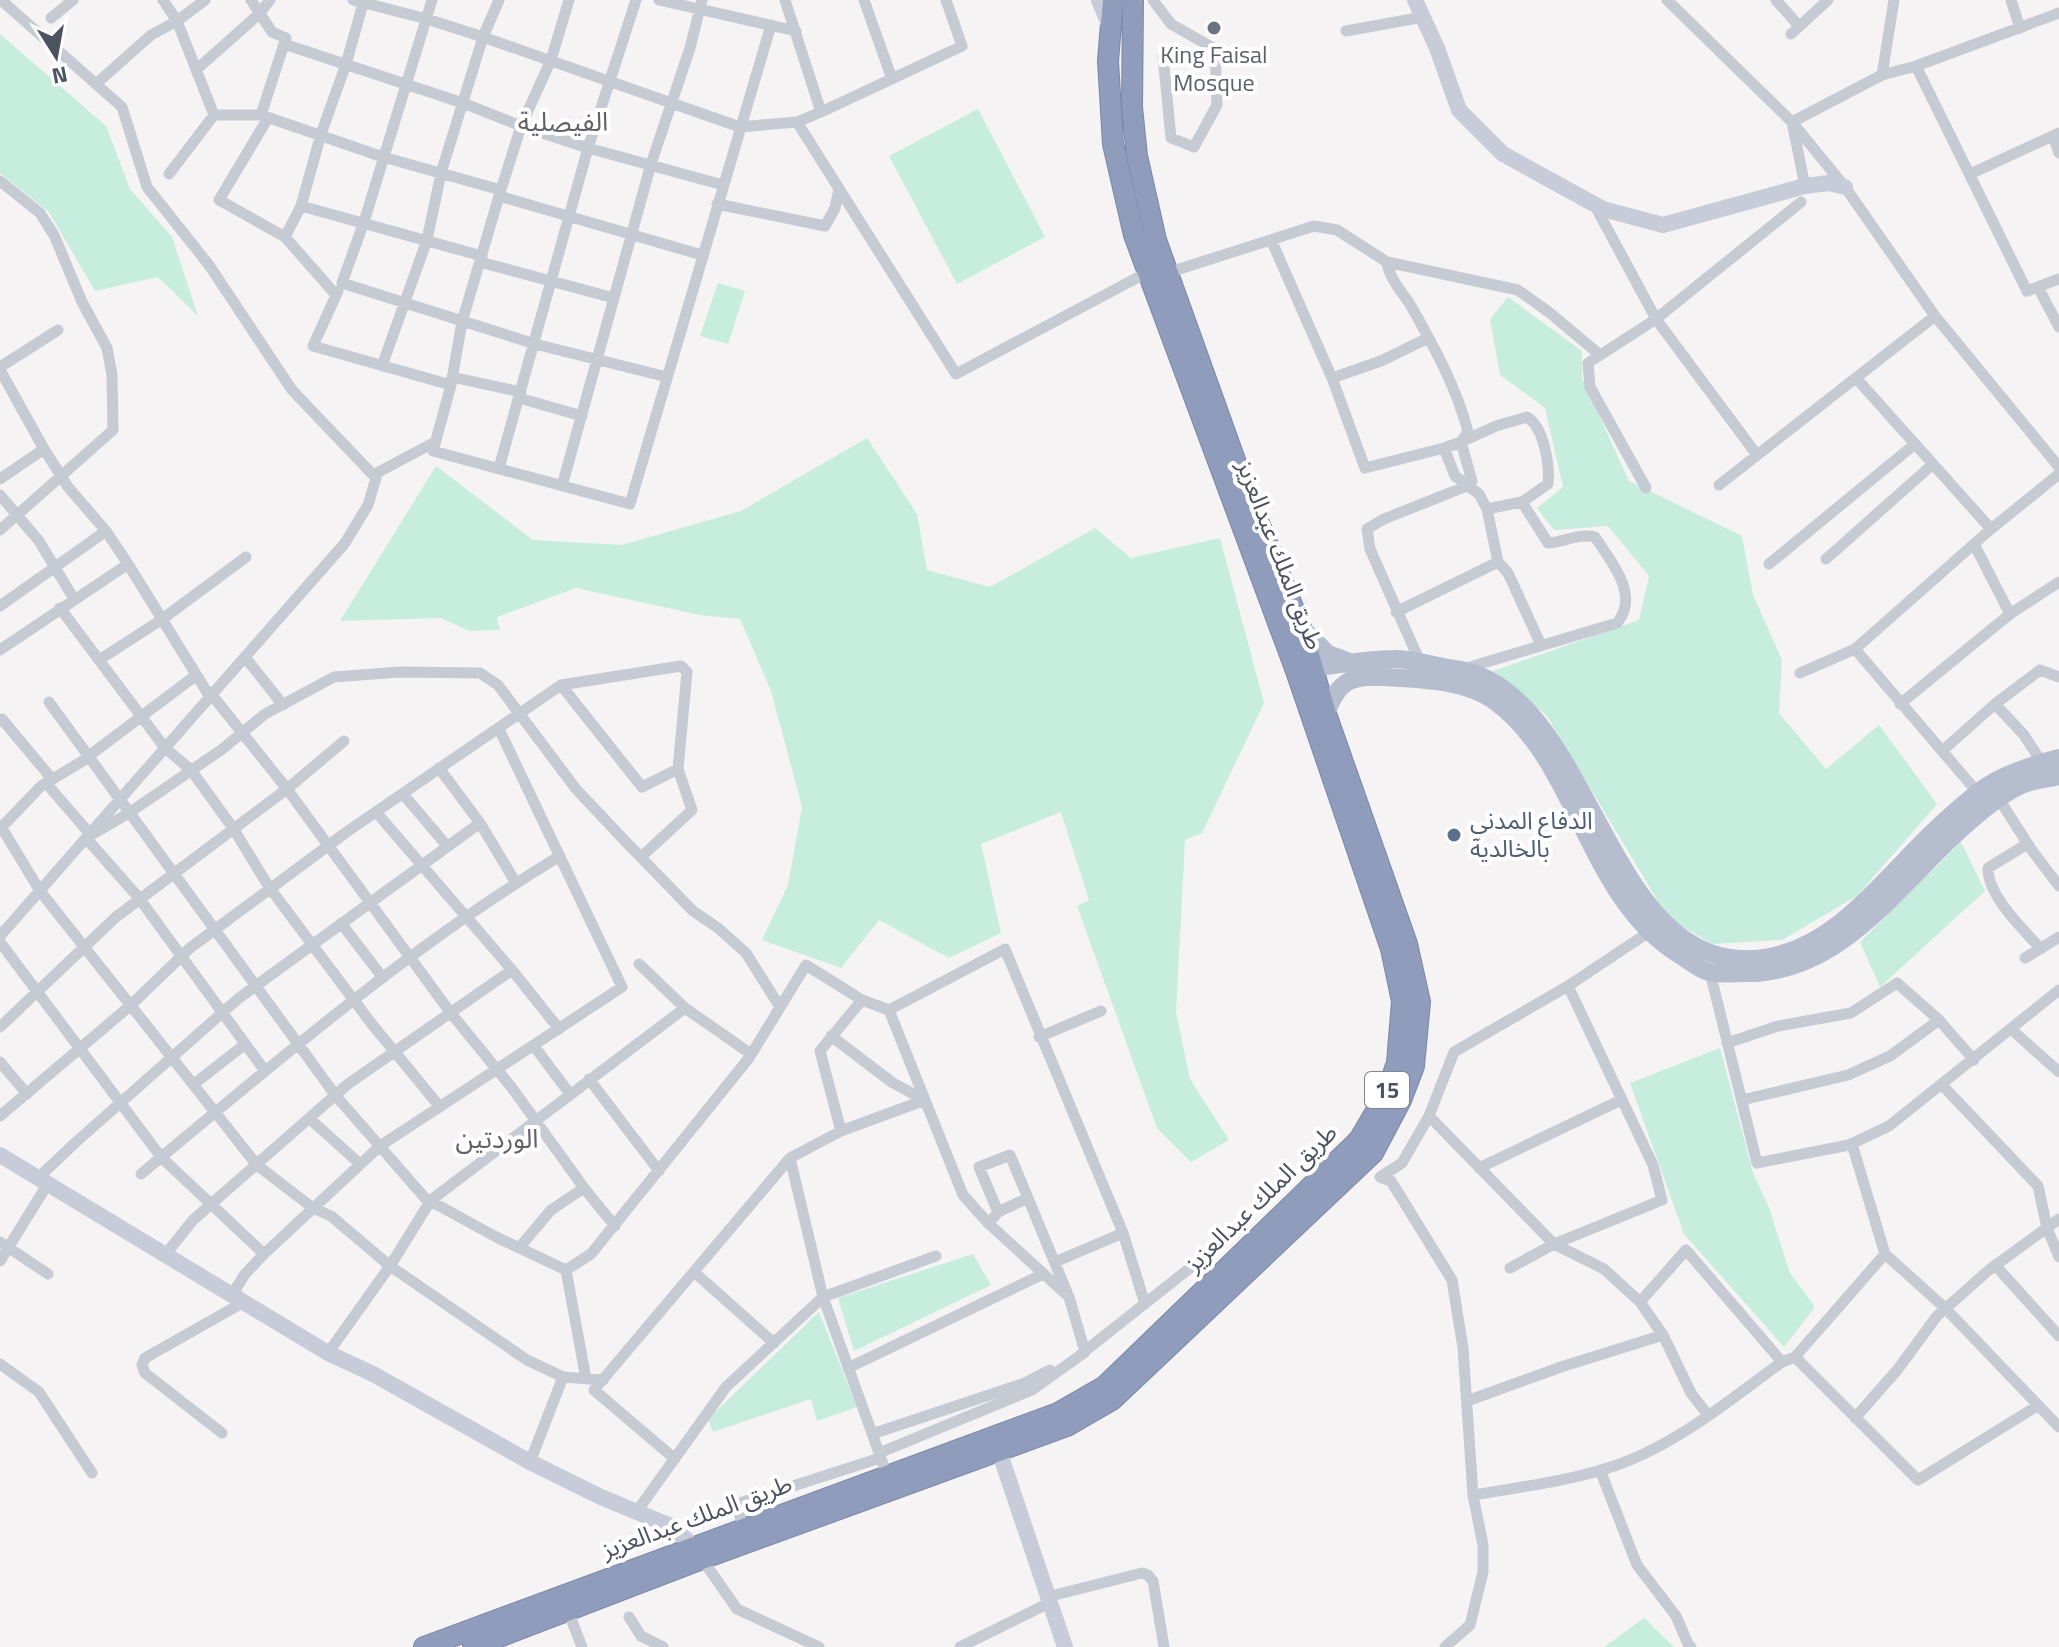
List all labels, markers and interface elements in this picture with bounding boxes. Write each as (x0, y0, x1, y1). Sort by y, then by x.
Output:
north arrow (16, 16, 96, 96)
marker: King Faisal Mosque (1205, 19, 1223, 37)
place label: King Faisal Mosque (1160, 36, 1268, 100)
text: N (49, 57, 71, 94)
district label: الفيصلية (518, 102, 608, 141)
street label: طريق الملك عبدالعزيز (1228, 454, 1334, 655)
place label: الدفاع المدني بالخالدية (1470, 802, 1593, 866)
marker: الدفاع المدني بالخالدية (1445, 826, 1463, 844)
road number: 15 (1365, 1072, 1409, 1108)
street label: طريق الملك عبدالعزيز (1175, 1115, 1345, 1280)
district label: الوردتين (456, 1119, 538, 1158)
street label: طريق الملك عبدالعزيز (595, 1465, 797, 1568)

